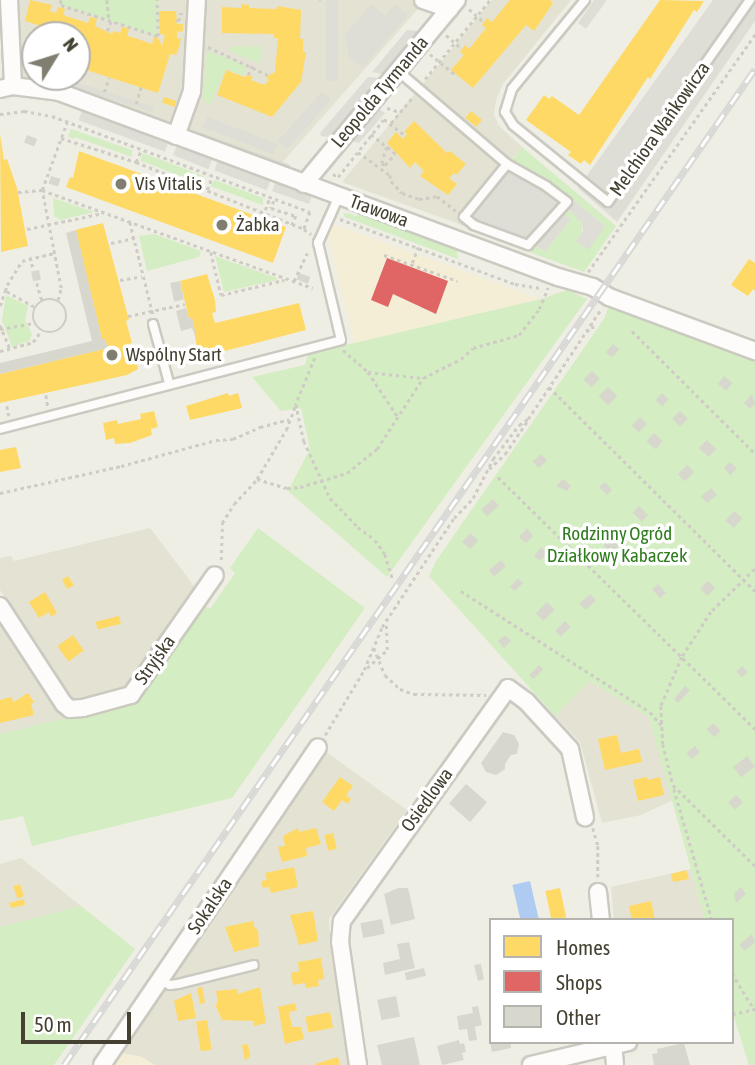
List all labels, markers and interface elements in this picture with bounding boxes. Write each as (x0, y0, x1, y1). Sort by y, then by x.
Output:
north arrow (21, 21, 91, 91)
street label: Leopolda Tyrmanda (327, 32, 433, 152)
text: N (59, 33, 83, 55)
street label: Melchiora Wańkowicza (605, 57, 715, 201)
place label: Vis Vitalis (135, 173, 202, 195)
marker: Vis Vitalis (113, 176, 129, 192)
street label: Trawowa (346, 190, 412, 232)
place label: Żabka (236, 214, 280, 236)
marker: Żabka (214, 217, 230, 233)
place label: Wspólny Start (126, 344, 222, 366)
marker: Wspólny Start (104, 347, 120, 363)
park label: Rodzinny Ogród Działkowy Kabaczek (547, 523, 687, 567)
street label: Stryjska (130, 631, 180, 689)
street label: Osiedlowa (396, 764, 458, 836)
street label: Sokalska (183, 873, 237, 939)
legend (489, 918, 734, 1044)
text: Homes (556, 935, 610, 959)
text: Shops (556, 970, 602, 994)
scale bar (24, 998, 135, 1042)
text: Other (556, 1005, 600, 1029)
text: 50 m (34, 1012, 72, 1036)

